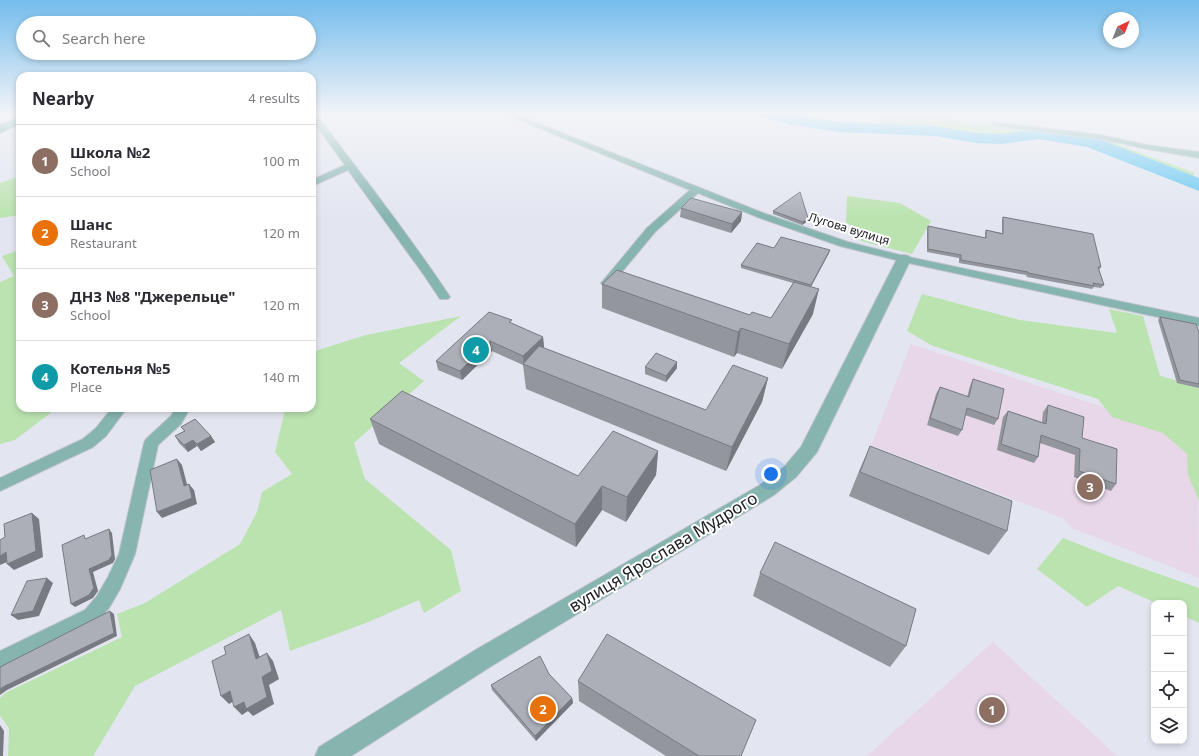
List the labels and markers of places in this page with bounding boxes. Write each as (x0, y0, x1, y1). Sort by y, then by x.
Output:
pin: 4 (463, 335, 489, 365)
pin: 3 (1077, 472, 1103, 502)
pin: 2 (530, 694, 556, 724)
pin: 1 (979, 695, 1005, 725)

